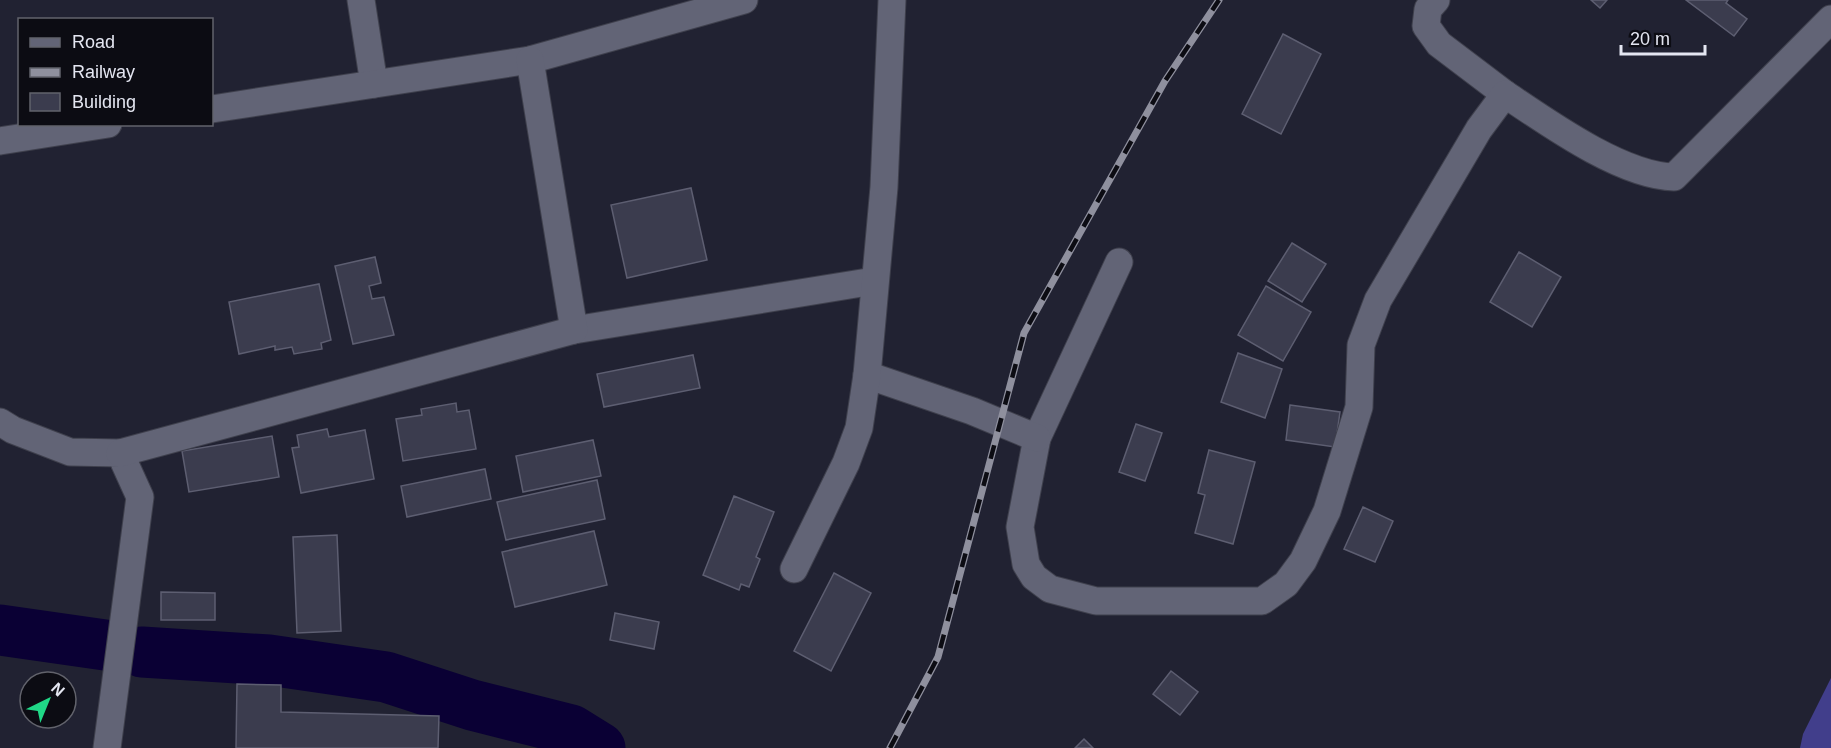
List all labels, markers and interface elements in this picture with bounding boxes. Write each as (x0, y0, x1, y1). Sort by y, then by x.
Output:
legend (18, 18, 213, 126)
scale bar (1621, 18, 1705, 56)
text: 20 m (1630, 29, 1670, 49)
text: Road (72, 32, 115, 52)
text: Railway (72, 62, 135, 82)
text: Building (72, 92, 136, 112)
north arrow (18, 670, 78, 730)
text: N (48, 679, 68, 700)

